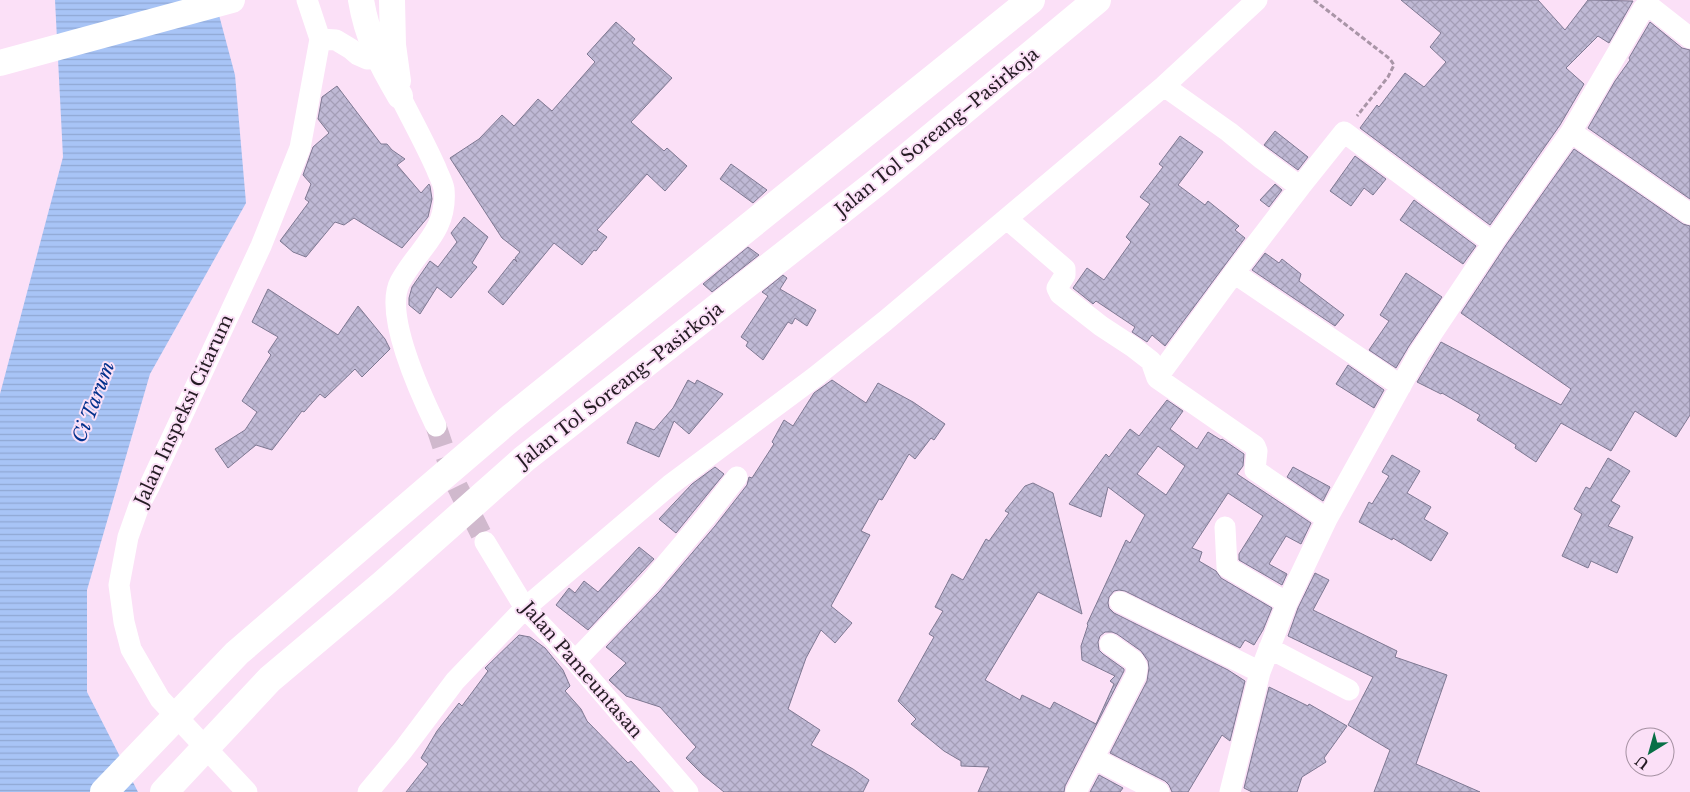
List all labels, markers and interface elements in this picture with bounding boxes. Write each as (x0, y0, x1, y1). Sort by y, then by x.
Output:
street label: Jalan Tol Soreang–Pasirkoja (829, 43, 1043, 222)
street label: Jalan Tol Soreang–Pasirkoja (511, 298, 727, 473)
street label: Jalan Inspeksi Citarum (129, 311, 238, 511)
water label: Ci Tarum (68, 358, 120, 446)
street label: Jalan Pameuntasan (516, 596, 647, 743)
north arrow (1625, 727, 1675, 777)
text: U (1631, 751, 1653, 773)

